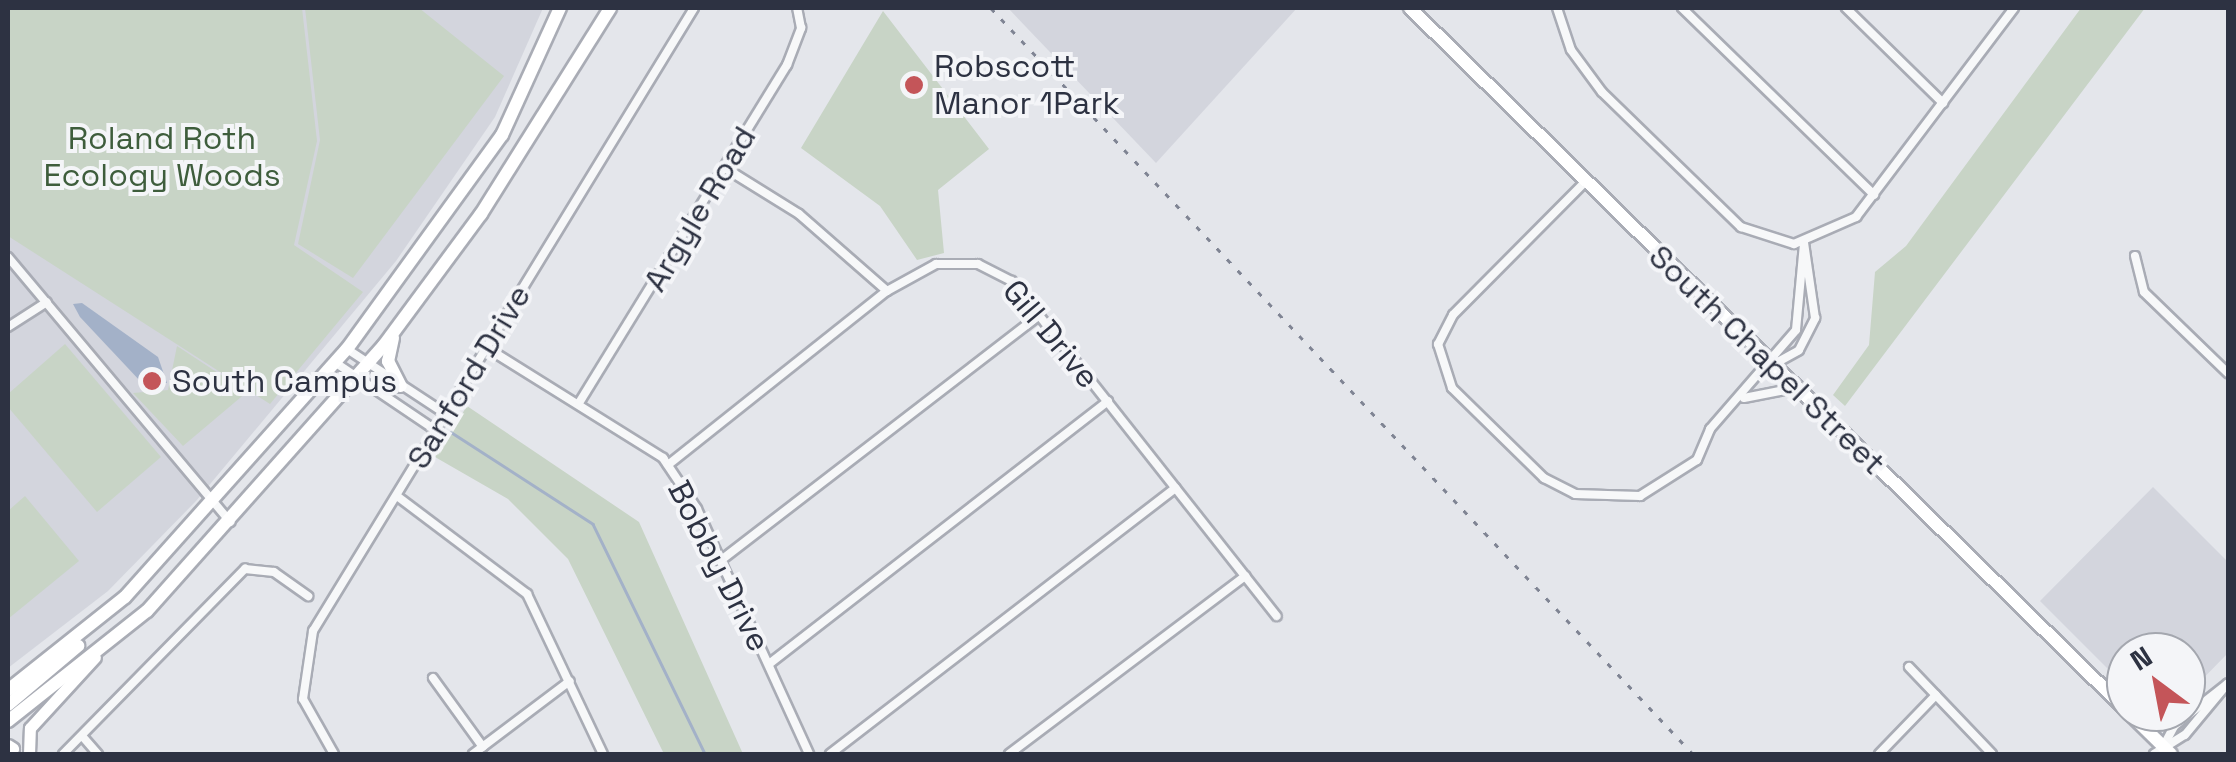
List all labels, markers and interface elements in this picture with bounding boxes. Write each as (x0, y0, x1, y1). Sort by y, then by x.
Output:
place label: Robscott Manor 1Park (934, 48, 1120, 123)
marker: Robscott Manor 1Park (903, 74, 925, 96)
park label: Roland Roth Ecology Woods (43, 120, 281, 195)
street label: Argyle Road (636, 120, 764, 298)
street label: South Chapel Street (1641, 237, 1893, 483)
street label: Gill Drive (995, 272, 1107, 396)
street label: Sanford Drive (399, 278, 539, 476)
place label: South Campus (172, 362, 397, 400)
marker: South Campus (141, 370, 163, 392)
street label: Bobby Drive (660, 474, 778, 658)
north arrow (2106, 632, 2206, 732)
text: N (2124, 638, 2159, 678)

